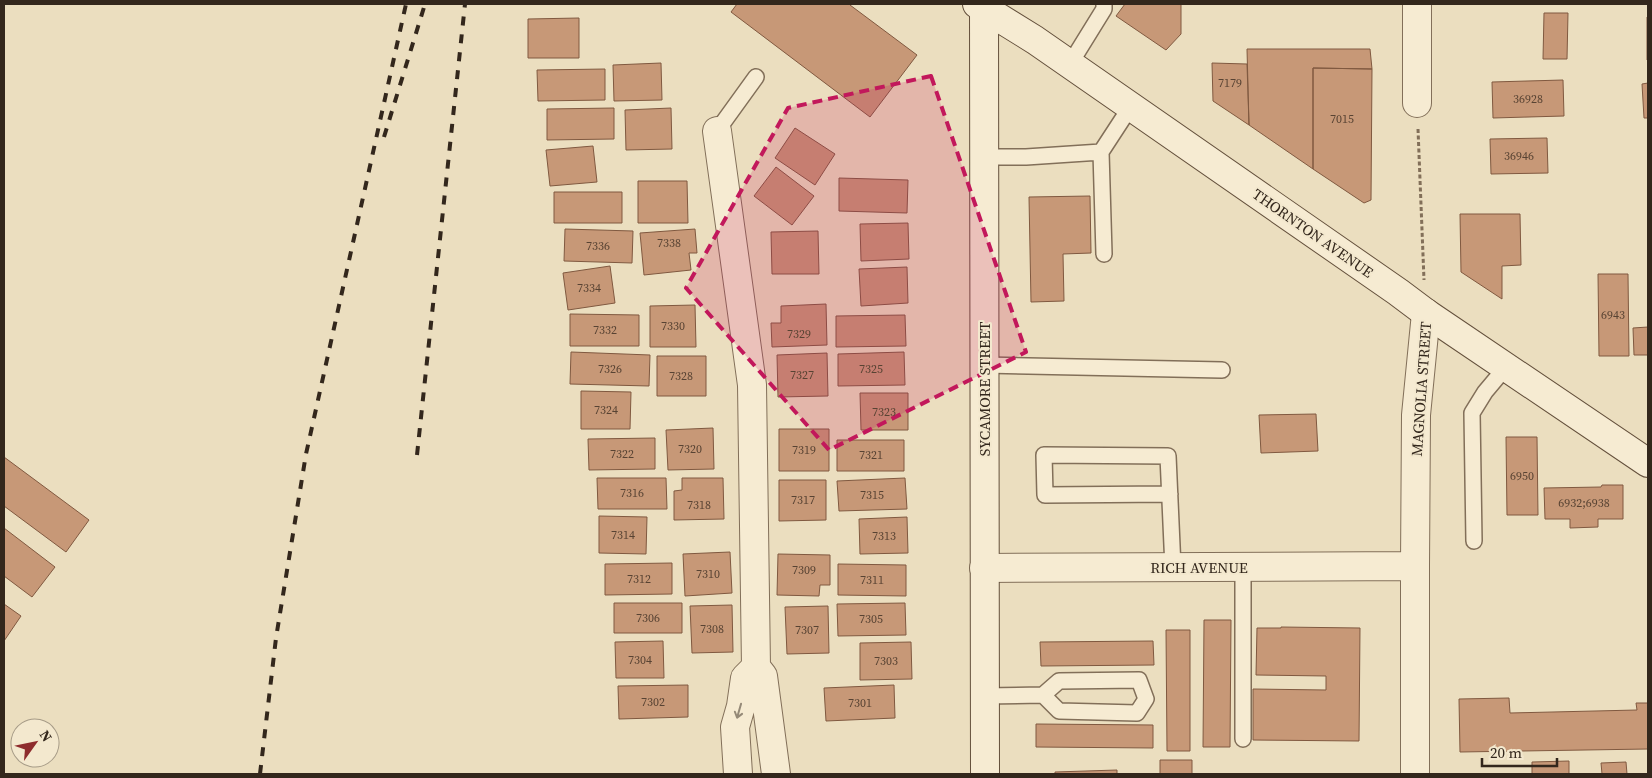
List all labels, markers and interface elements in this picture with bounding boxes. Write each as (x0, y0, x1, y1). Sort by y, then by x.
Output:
house number: 7179 (1218, 75, 1242, 91)
house number: 36928 (1513, 91, 1543, 107)
house number: 7015 (1330, 111, 1354, 127)
house number: 36946 (1504, 148, 1534, 164)
street label: THORNTON AVENUE (1248, 183, 1378, 283)
house number: 7338 (657, 235, 681, 251)
house number: 7336 (586, 238, 610, 254)
house number: 7334 (577, 280, 601, 296)
house number: 6943 (1601, 307, 1625, 323)
house number: 7330 (661, 318, 685, 334)
street label: MAGNOLIA STREET (1406, 321, 1436, 457)
house number: 7332 (593, 322, 617, 338)
street label: SYCAMORE STREET (974, 322, 995, 456)
house number: 7329 (787, 326, 811, 342)
house number: 7326 (598, 361, 622, 377)
house number: 7325 (859, 361, 883, 377)
house number: 7327 (790, 367, 814, 383)
house number: 7328 (669, 368, 693, 384)
house number: 7324 (594, 402, 618, 418)
house number: 7323 (872, 404, 896, 420)
house number: 7320 (678, 441, 702, 457)
house number: 7319 (792, 442, 816, 458)
house number: 7322 (610, 446, 634, 462)
house number: 7321 (859, 447, 883, 463)
house number: 6950 (1510, 468, 1534, 484)
house number: 7316 (620, 485, 644, 501)
house number: 7315 (860, 487, 884, 503)
house number: 7317 (791, 492, 815, 508)
house number: 6932;6938 (1558, 495, 1610, 511)
house number: 7318 (687, 497, 711, 513)
house number: 7314 (611, 527, 635, 543)
house number: 7313 (872, 528, 896, 544)
street label: RICH AVENUE (1150, 557, 1248, 578)
house number: 7309 (792, 562, 816, 578)
house number: 7310 (696, 566, 720, 582)
house number: 7312 (627, 571, 651, 587)
house number: 7311 (860, 572, 884, 588)
house number: 7306 (636, 610, 660, 626)
house number: 7305 (859, 611, 883, 627)
house number: 7308 (700, 621, 724, 637)
house number: 7307 (795, 622, 819, 638)
house number: 7304 (628, 652, 652, 668)
house number: 7303 (874, 653, 898, 669)
house number: 7302 (641, 694, 665, 710)
house number: 7301 (848, 695, 872, 711)
one-way arrow (734, 703, 744, 719)
north arrow (10, 718, 60, 768)
text: N (35, 726, 57, 746)
scale bar (1482, 736, 1557, 768)
text: 20 m (1490, 742, 1522, 763)

